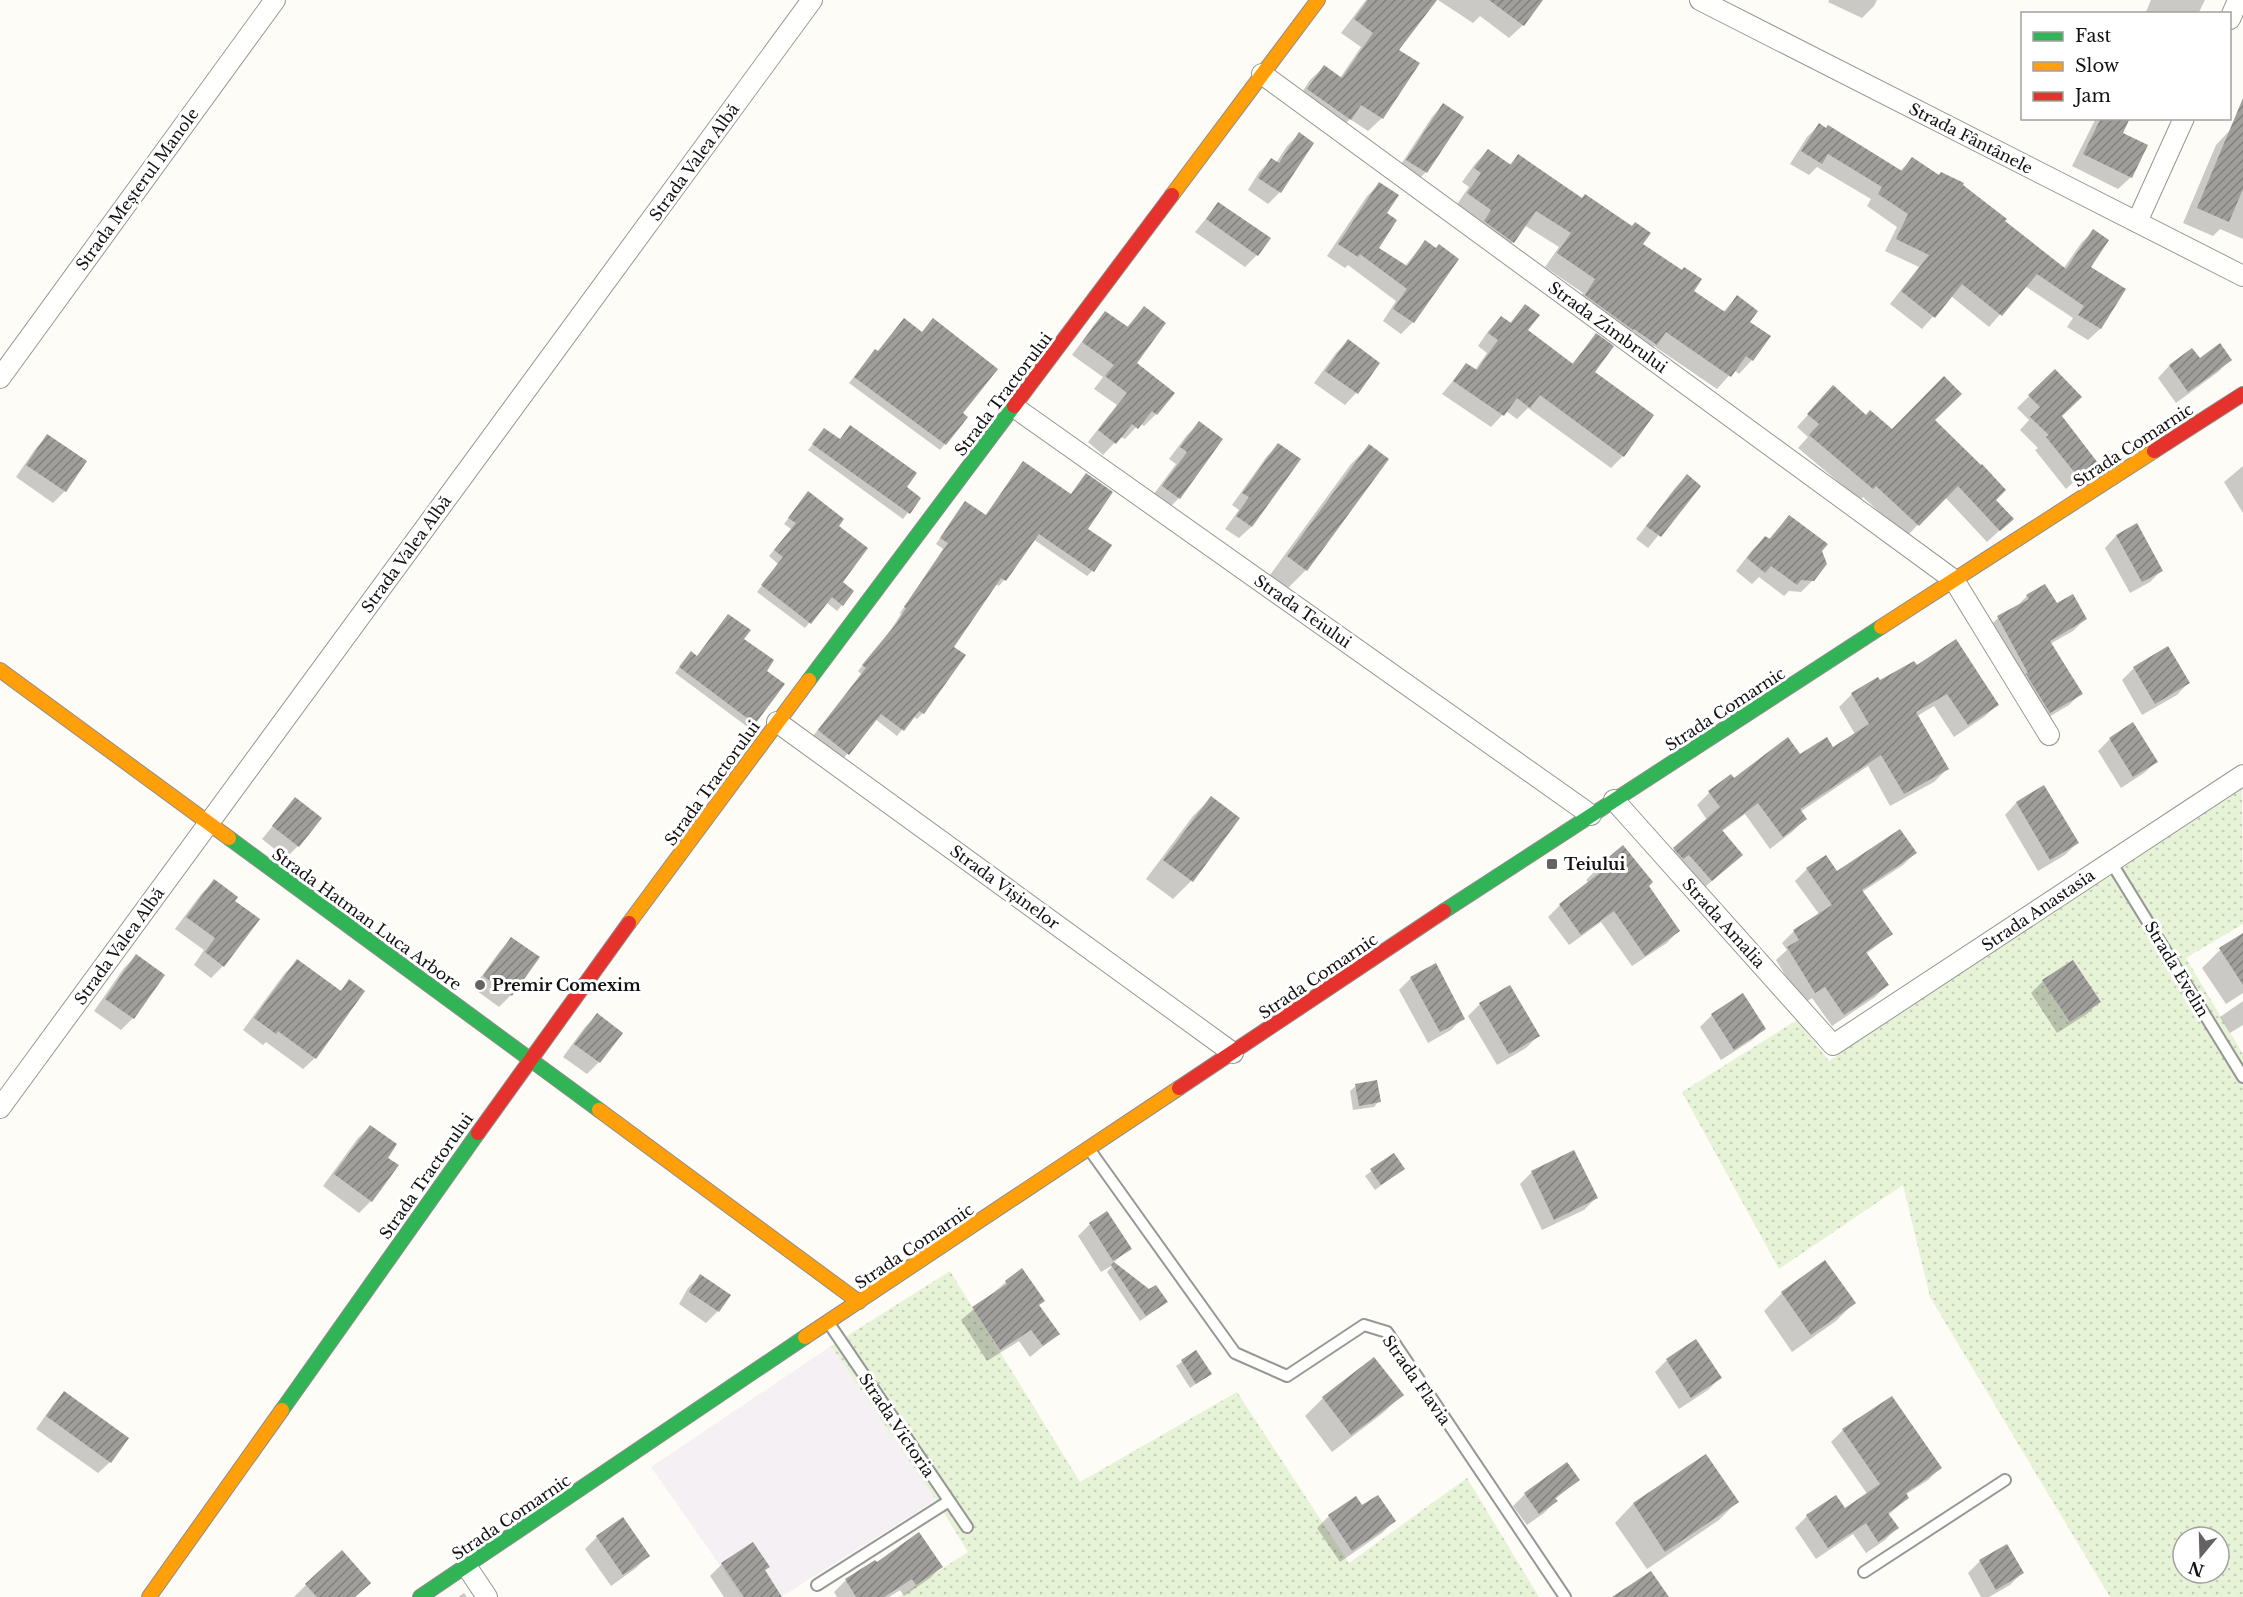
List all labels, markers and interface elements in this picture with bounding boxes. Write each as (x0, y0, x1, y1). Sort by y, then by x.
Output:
legend (2021, 12, 2231, 120)
text: Fast (2075, 25, 2112, 47)
text: Slow (2075, 55, 2120, 77)
text: Jam (2073, 85, 2111, 107)
street label: Strada Fântânele (1906, 98, 2036, 178)
street label: Strada Valea Albă (645, 99, 743, 225)
street label: Strada Meșterul Manole (71, 104, 203, 275)
street label: Strada Zimbrului (1545, 277, 1672, 377)
street label: Strada Tractorului (950, 328, 1056, 460)
street label: Strada Comarnic (2069, 399, 2197, 491)
street label: Strada Valea Albă (357, 491, 455, 617)
street label: Strada Teiului (1250, 570, 1356, 652)
street label: Strada Comarnic (1661, 663, 1789, 755)
street label: Strada Tractorului (660, 716, 764, 849)
street label: Strada Vișinelor (946, 841, 1064, 934)
street label: Strada Hatman Luca Arbore (268, 844, 466, 994)
place label: Teiului (1564, 854, 1625, 874)
marker: Teiului (1545, 857, 1559, 871)
street label: Strada Anastasia (1978, 865, 2099, 955)
street label: Strada Amalia (1678, 874, 1770, 972)
street label: Strada Valea Albă (70, 883, 168, 1009)
street label: Strada Evelin (2141, 917, 2213, 1021)
street label: Strada Comarnic (1255, 929, 1382, 1023)
place label: Premir Comexim (492, 975, 641, 995)
marker: Premir Comexim (473, 978, 487, 992)
street label: Strada Tractorului (375, 1109, 477, 1243)
street label: Strada Comarnic (851, 1199, 978, 1293)
street label: Strada Flavia (1379, 1331, 1455, 1429)
street label: Strada Victoria (855, 1369, 939, 1481)
street label: Strada Comarnic (448, 1470, 575, 1564)
north arrow (2171, 1525, 2231, 1585)
text: N (2186, 1557, 2206, 1581)

